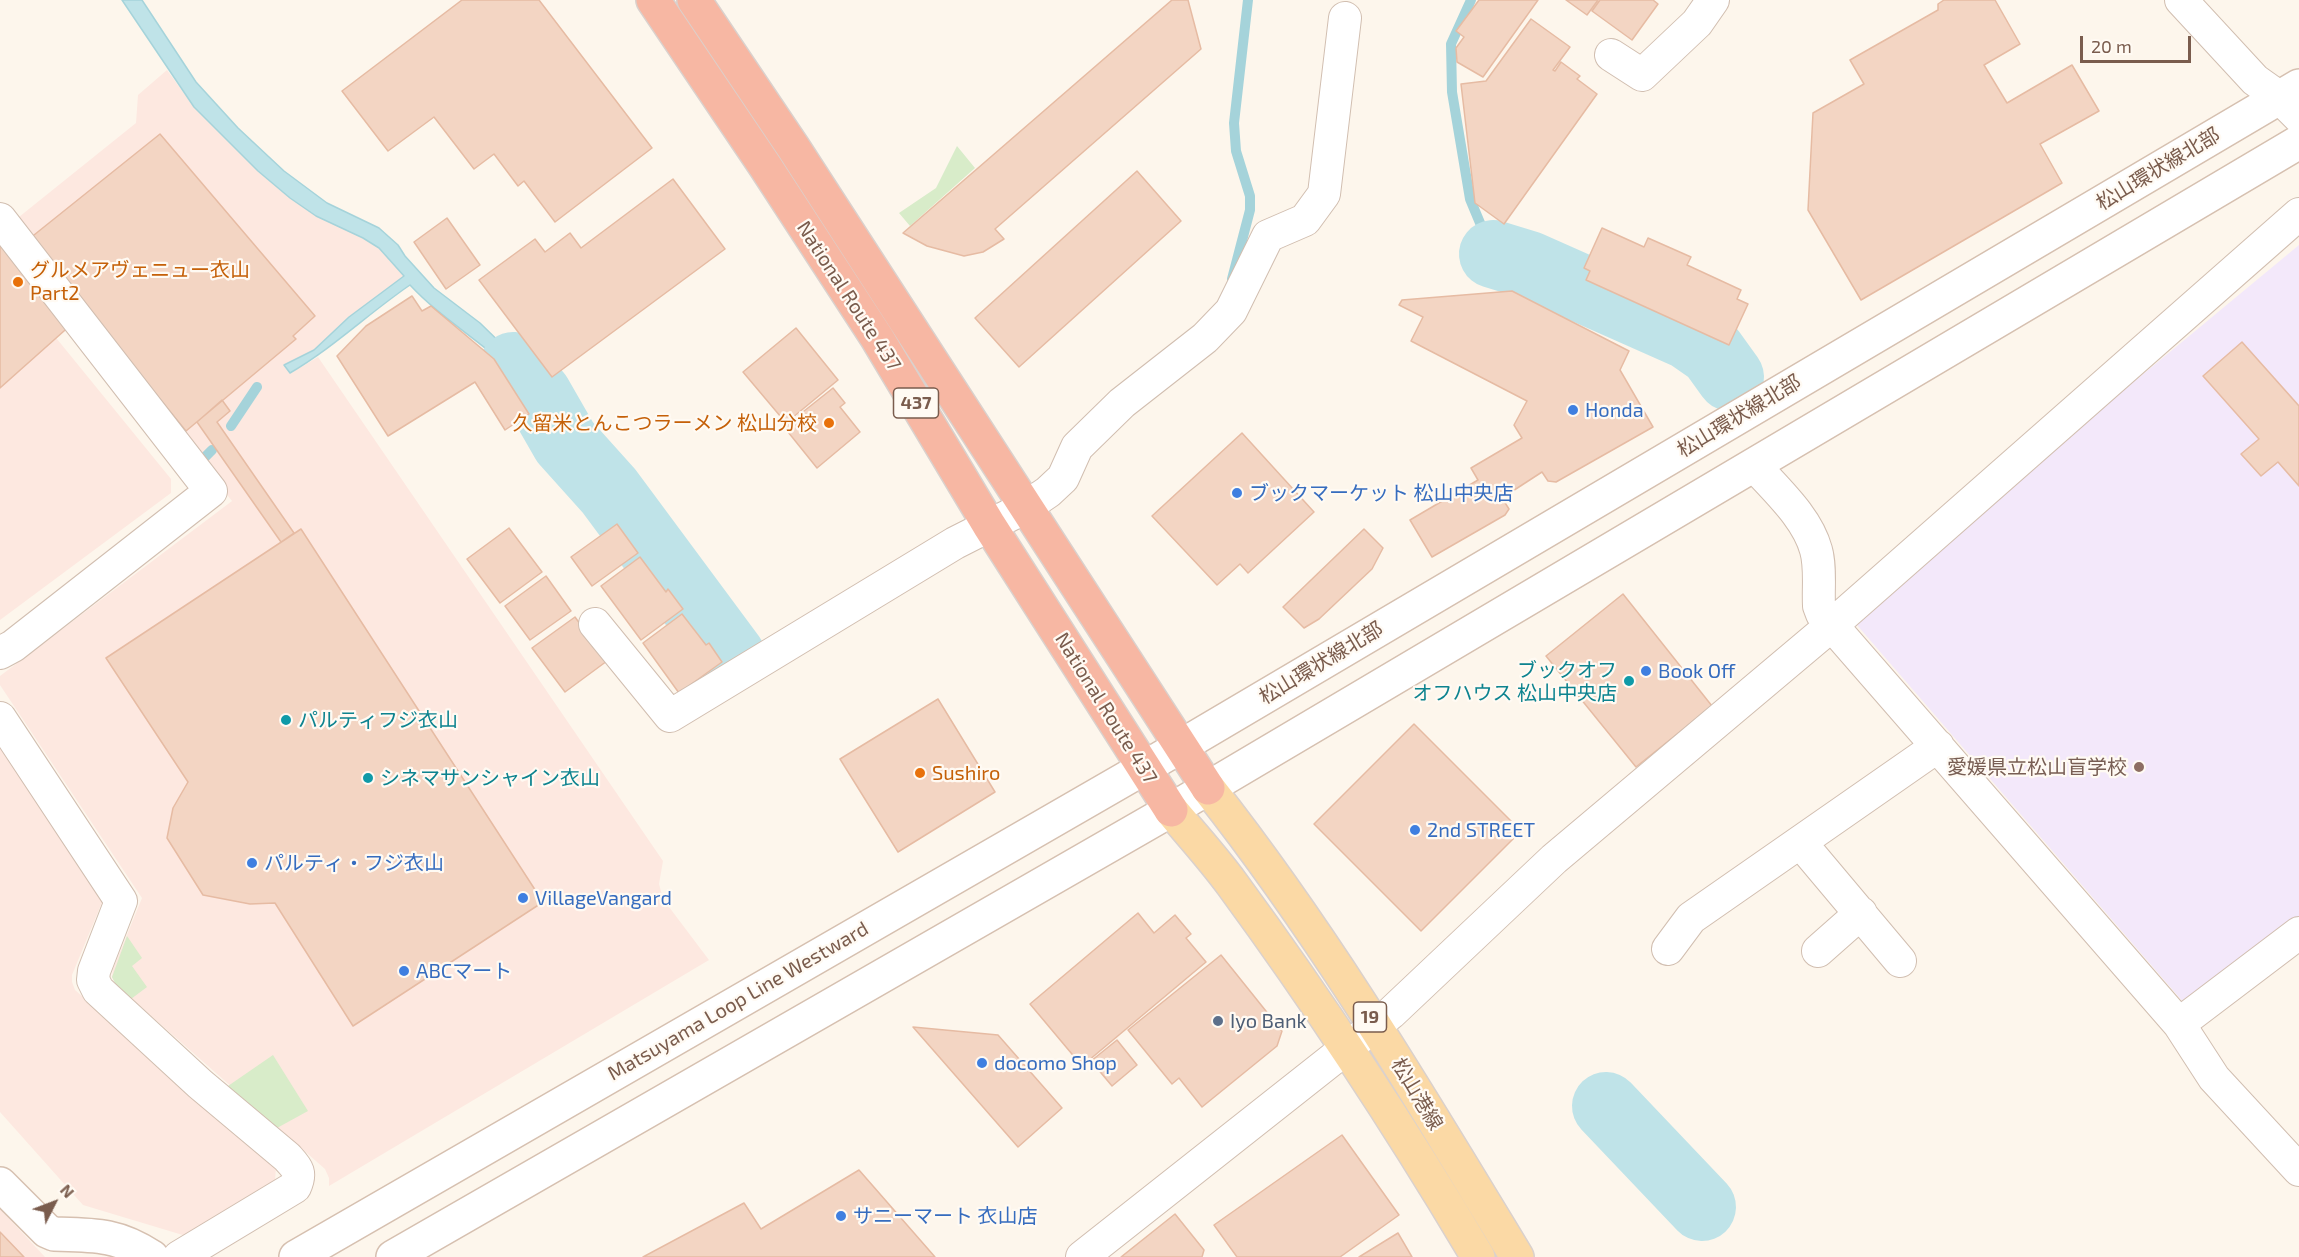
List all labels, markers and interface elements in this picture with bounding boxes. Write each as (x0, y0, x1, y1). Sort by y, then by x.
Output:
scale bar (2083, 24, 2194, 62)
text: 20 m (2091, 35, 2132, 57)
street label: 松山環状線北部 (2092, 123, 2224, 215)
street label: National Route 437 (792, 217, 906, 375)
place label: グルメアヴェニュー衣山 Part2 (30, 258, 250, 305)
marker: グルメアヴェニュー衣山 Part2 (11, 275, 25, 289)
street label: 松山環状線北部 (1673, 370, 1805, 462)
road number: 437 (894, 388, 938, 418)
place label: Honda (1585, 398, 1644, 422)
marker: Honda (1566, 403, 1580, 417)
place label: 久留米とんこつラーメン 松山分校 (513, 411, 817, 435)
marker: 久留米とんこつラーメン 松山分校 (822, 416, 836, 430)
place label: ブックマーケット 松山中央店 (1249, 481, 1513, 505)
marker: ブックマーケット 松山中央店 (1230, 486, 1244, 500)
street label: 松山環状線北部 (1255, 617, 1387, 709)
street label: National Route 437 (1050, 628, 1162, 788)
place label: ブックオフ オフハウス 松山中央店 (1413, 658, 1617, 705)
place label: Book Off (1658, 659, 1735, 683)
marker: Book Off (1639, 664, 1653, 678)
marker: ブックオフ オフハウス 松山中央店 (1622, 674, 1636, 688)
place label: パルティフジ衣山 (298, 708, 458, 732)
marker: パルティフジ衣山 (279, 713, 293, 727)
place label: 愛媛県立松山盲学校 (1947, 755, 2127, 779)
marker: 愛媛県立松山盲学校 (2132, 760, 2146, 774)
place label: Sushiro (932, 761, 1000, 785)
place label: シネマサンシャイン衣山 (380, 766, 600, 790)
marker: Sushiro (913, 766, 927, 780)
marker: シネマサンシャイン衣山 (361, 771, 375, 785)
place label: 2nd STREET (1427, 818, 1535, 842)
marker: 2nd STREET (1408, 823, 1422, 837)
place label: パルティ・フジ衣山 (264, 851, 444, 875)
marker: パルティ・フジ衣山 (245, 856, 259, 870)
place label: VillageVangard (535, 886, 672, 910)
marker: VillageVangard (516, 891, 530, 905)
street label: Matsuyama Loop Line Westward (603, 916, 873, 1086)
place label: ABCマート (416, 959, 512, 983)
marker: ABCマート (397, 964, 411, 978)
road number: 19 (1354, 1002, 1386, 1032)
place label: Iyo Bank (1230, 1009, 1307, 1033)
marker: Iyo Bank (1211, 1014, 1225, 1028)
place label: docomo Shop (994, 1051, 1117, 1075)
street label: 松山港線 (1386, 1054, 1448, 1134)
marker: docomo Shop (975, 1056, 989, 1070)
north arrow (24, 1173, 84, 1233)
text: N (57, 1180, 79, 1201)
place label: サニーマート 衣山店 (853, 1204, 1037, 1228)
marker: サニーマート 衣山店 (834, 1209, 848, 1223)

